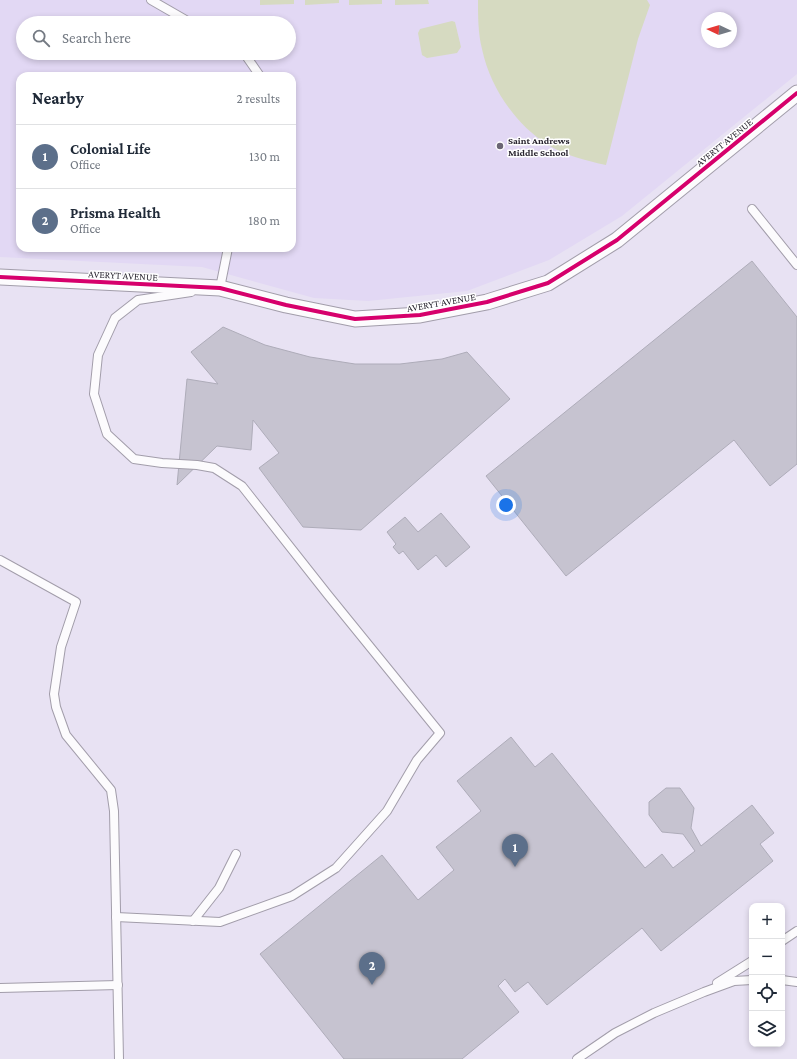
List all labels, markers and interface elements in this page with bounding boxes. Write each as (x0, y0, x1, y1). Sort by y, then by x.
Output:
north arrow (701, 12, 737, 48)
search box (16, 16, 296, 60)
icon: search (30, 27, 52, 49)
text: Search here (62, 30, 131, 46)
text: Nearby (32, 89, 84, 108)
text: 2 results (237, 91, 280, 106)
street label: AVERYT AVENUE (694, 116, 755, 169)
place label: Saint Andrews Middle School (508, 135, 569, 158)
text: Colonial Life (70, 141, 151, 157)
marker: Saint Andrews Middle School (495, 141, 505, 151)
text: 1 (43, 149, 47, 164)
text: 130 m (249, 149, 280, 164)
text: Office (70, 157, 101, 172)
text: Prisma Health (70, 205, 161, 221)
text: 2 (42, 213, 48, 228)
text: 180 m (248, 213, 280, 228)
text: Office (70, 221, 101, 236)
street label: AVERYT AVENUE (88, 268, 159, 283)
street label: AVERYT AVENUE (406, 291, 477, 314)
your location (496, 495, 516, 515)
pin: 1 (502, 834, 528, 867)
map controls (749, 903, 785, 1047)
button: + (749, 903, 785, 939)
button: − (749, 939, 785, 975)
pin: 2 (359, 952, 385, 985)
button: locate (749, 975, 785, 1011)
button: layers (749, 1011, 785, 1047)

